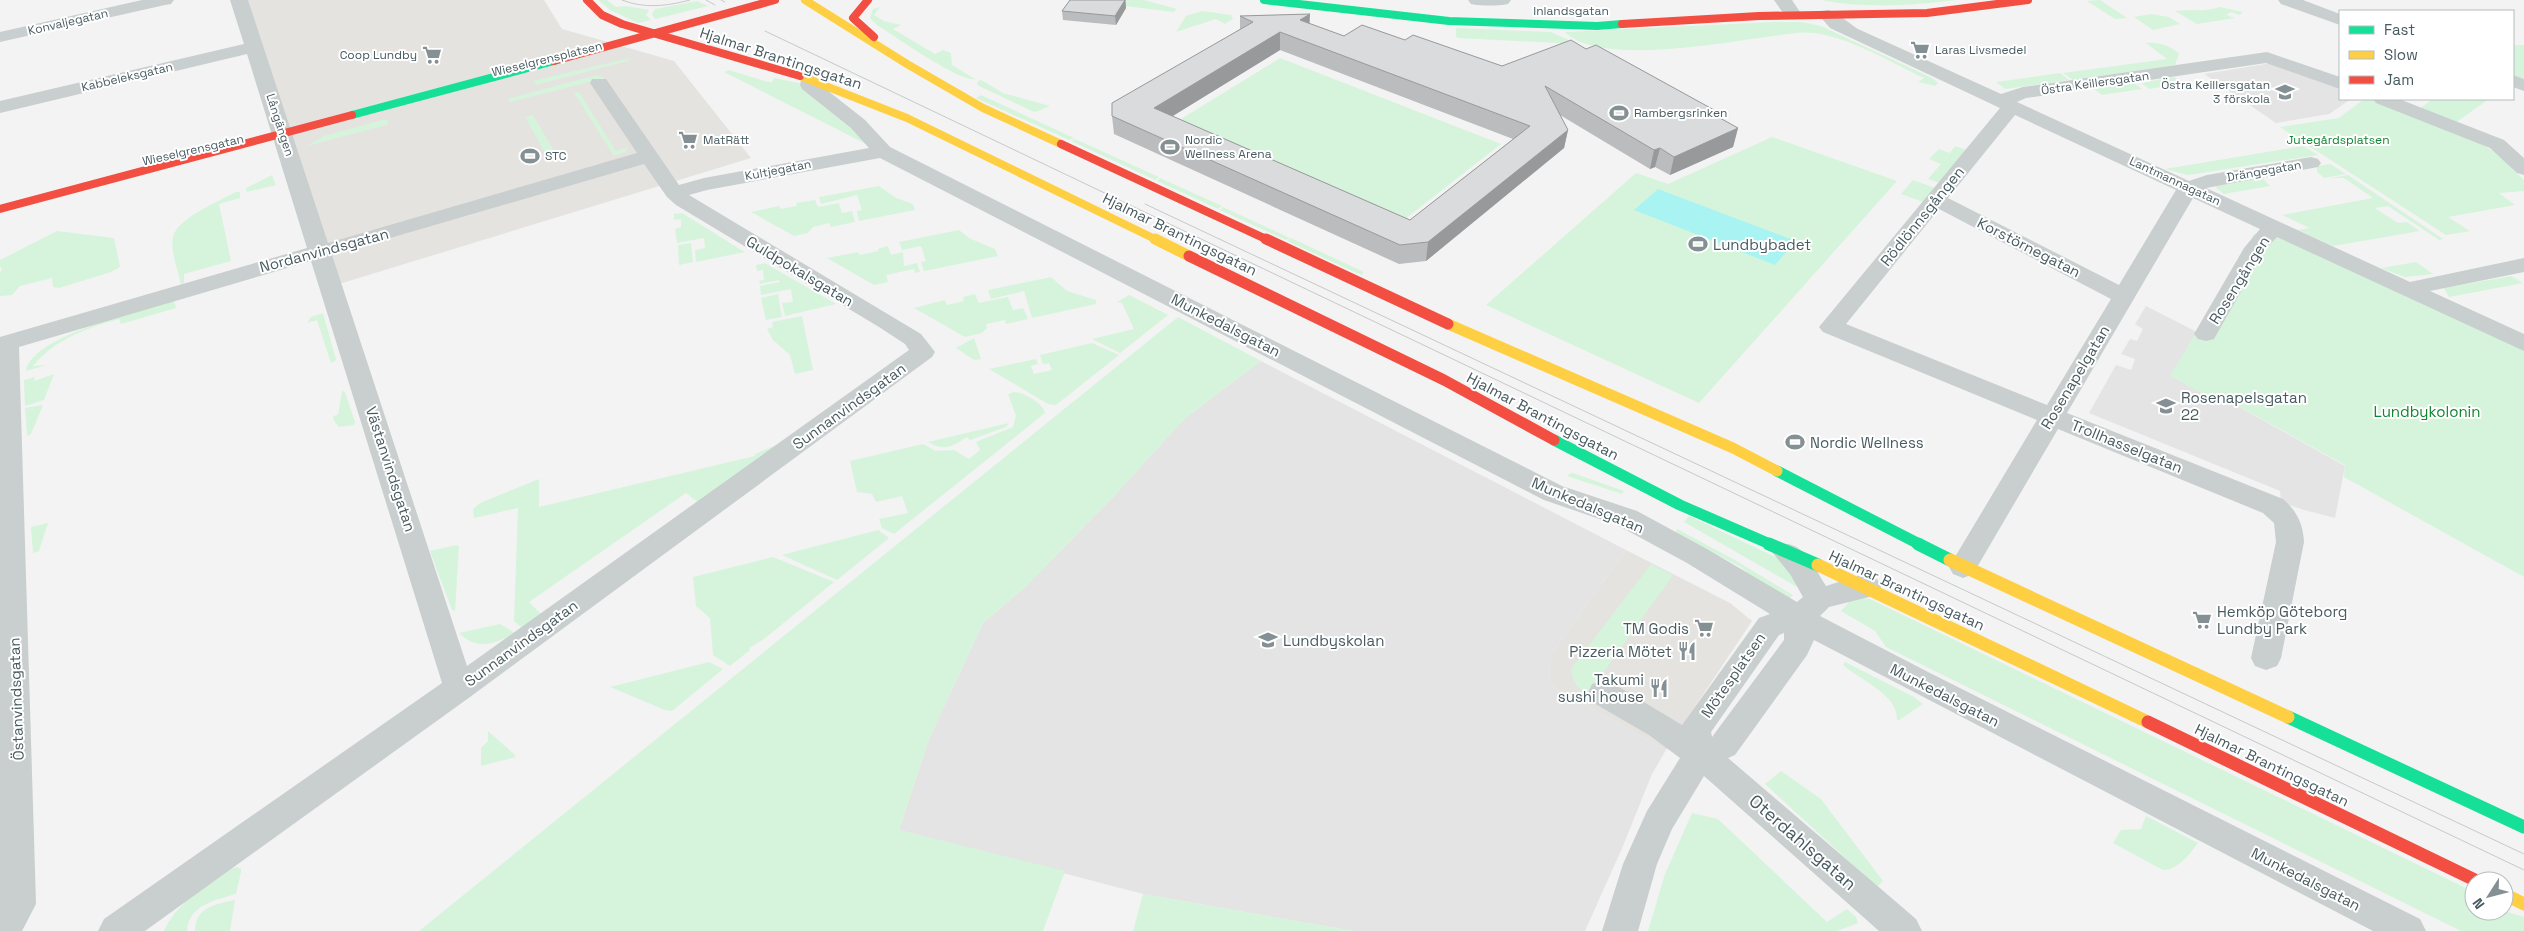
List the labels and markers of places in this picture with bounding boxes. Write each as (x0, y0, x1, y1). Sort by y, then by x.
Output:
supermarket icon: Laras Livsmedel (1909, 39, 1931, 61)
place label: Laras Livsmedel (1935, 42, 2026, 58)
supermarket icon: Coop Lundby (421, 44, 443, 66)
place label: Coop Lundby (340, 47, 417, 63)
place label: Östra Keillersgatan 3 förskola (2161, 77, 2270, 107)
school or university icon: Östra Keillersgatan 3 förskola (2274, 81, 2296, 103)
sports icon: Rambergsrinken (1608, 102, 1630, 124)
place label: Rambergsrinken (1634, 105, 1727, 121)
supermarket icon: MatRätt (677, 129, 699, 151)
place label: MatRätt (703, 132, 749, 148)
place label: Nordic Wellness Arena (1185, 132, 1272, 162)
sports icon: Nordic Wellness Arena (1159, 136, 1181, 158)
sports icon: STC (519, 145, 541, 167)
place label: STC (545, 148, 567, 164)
sports icon: Lundbybadet (1687, 233, 1709, 255)
place label: Lundbybadet (1713, 235, 1811, 254)
place label: Rosenapelsgatan 22 (2181, 388, 2307, 424)
school or university icon: Rosenapelsgatan 22 (2155, 395, 2177, 417)
sports icon: Nordic Wellness (1784, 431, 1806, 453)
place label: Nordic Wellness (1810, 433, 1924, 452)
place label: Hemköp Göteborg Lundby Park (2217, 602, 2347, 638)
supermarket icon: Hemköp Göteborg Lundby Park (2191, 609, 2213, 631)
supermarket icon: TM Godis (1693, 617, 1715, 639)
place label: TM Godis (1623, 619, 1689, 638)
school or university icon: Lundbyskolan (1257, 629, 1279, 651)
place label: Lundbyskolan (1283, 631, 1384, 650)
restaurant icon: Pizzeria Mötet (1676, 640, 1698, 662)
place label: Pizzeria Mötet (1569, 642, 1672, 661)
place label: Takumi sushi house (1558, 670, 1644, 706)
restaurant icon: Takumi sushi house (1648, 677, 1670, 699)

